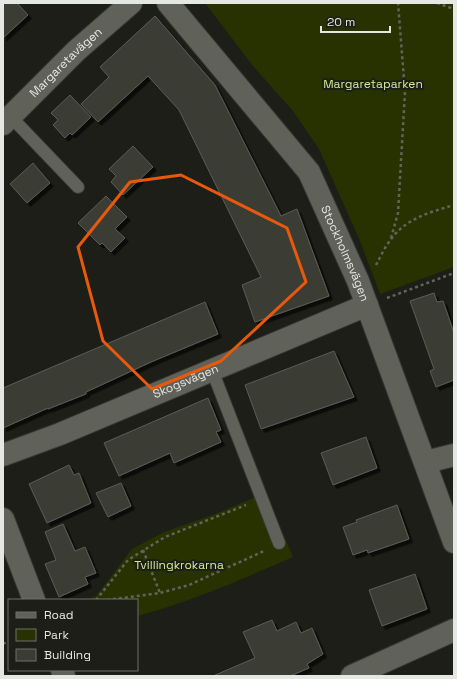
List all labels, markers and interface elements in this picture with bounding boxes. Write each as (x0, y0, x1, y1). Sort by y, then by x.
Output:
scale bar (321, 8, 390, 34)
text: 20 m (327, 14, 355, 30)
street label: Margaretavägen (26, 24, 105, 101)
park label: Margaretaparken (323, 76, 423, 92)
street label: Stockholmsvägen (317, 203, 373, 303)
street label: Skogsvägen (150, 360, 221, 402)
park label: Tvillingkrokarna (134, 557, 224, 573)
legend (8, 599, 138, 671)
text: Road (44, 607, 73, 623)
text: Park (44, 627, 69, 643)
text: Building (44, 647, 91, 663)

